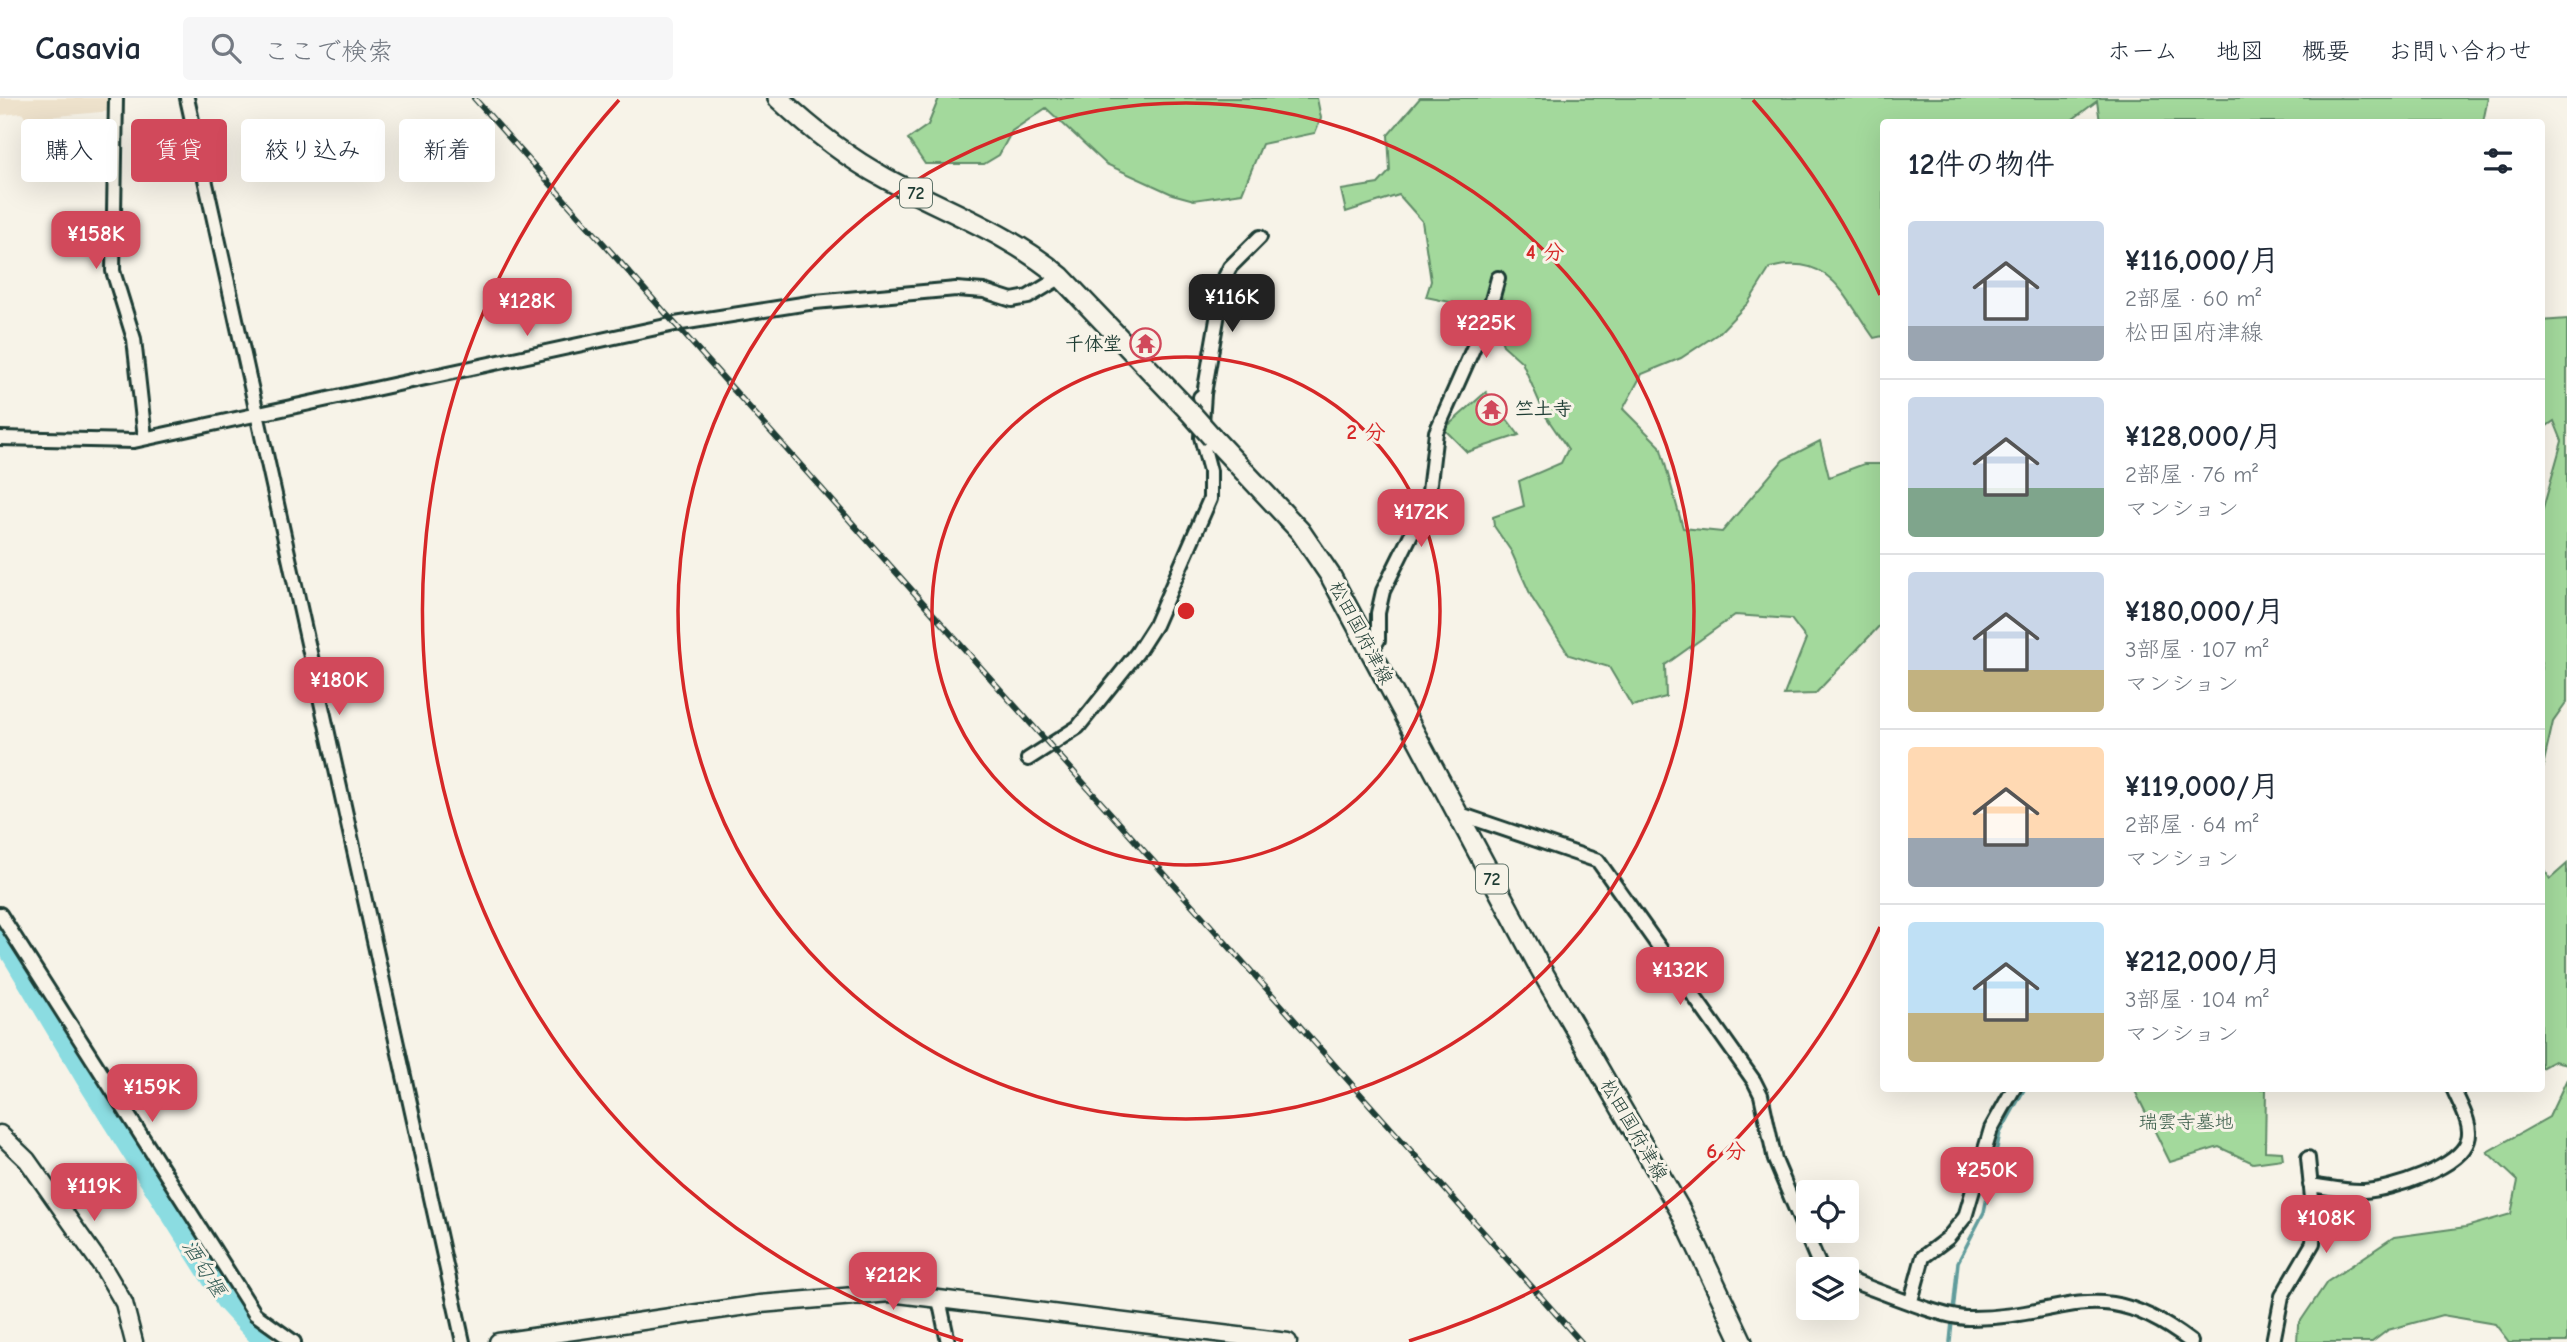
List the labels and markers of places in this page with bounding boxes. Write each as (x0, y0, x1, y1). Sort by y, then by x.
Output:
pin: ¥158K (47, 212, 145, 271)
pin: ¥116K (1183, 274, 1281, 334)
pin: ¥128K (478, 278, 576, 338)
pin: ¥225K (1437, 300, 1535, 360)
temple icon: 千体堂 (1128, 327, 1162, 361)
place label: 千体堂 (1065, 333, 1122, 355)
temple icon: 竺土寺 (1475, 392, 1509, 426)
place label: 竺土寺 (1515, 398, 1572, 420)
pin: ¥172K (1372, 490, 1470, 549)
centre of rings (1174, 599, 1198, 623)
pin: ¥180K (290, 658, 388, 717)
pin: ¥132K (1631, 948, 1729, 1007)
pin: ¥159K (103, 1065, 201, 1124)
pin: ¥250K (1938, 1148, 2036, 1207)
pin: ¥119K (45, 1164, 143, 1223)
pin: ¥108K (2277, 1196, 2375, 1255)
pin: ¥212K (844, 1252, 942, 1312)

